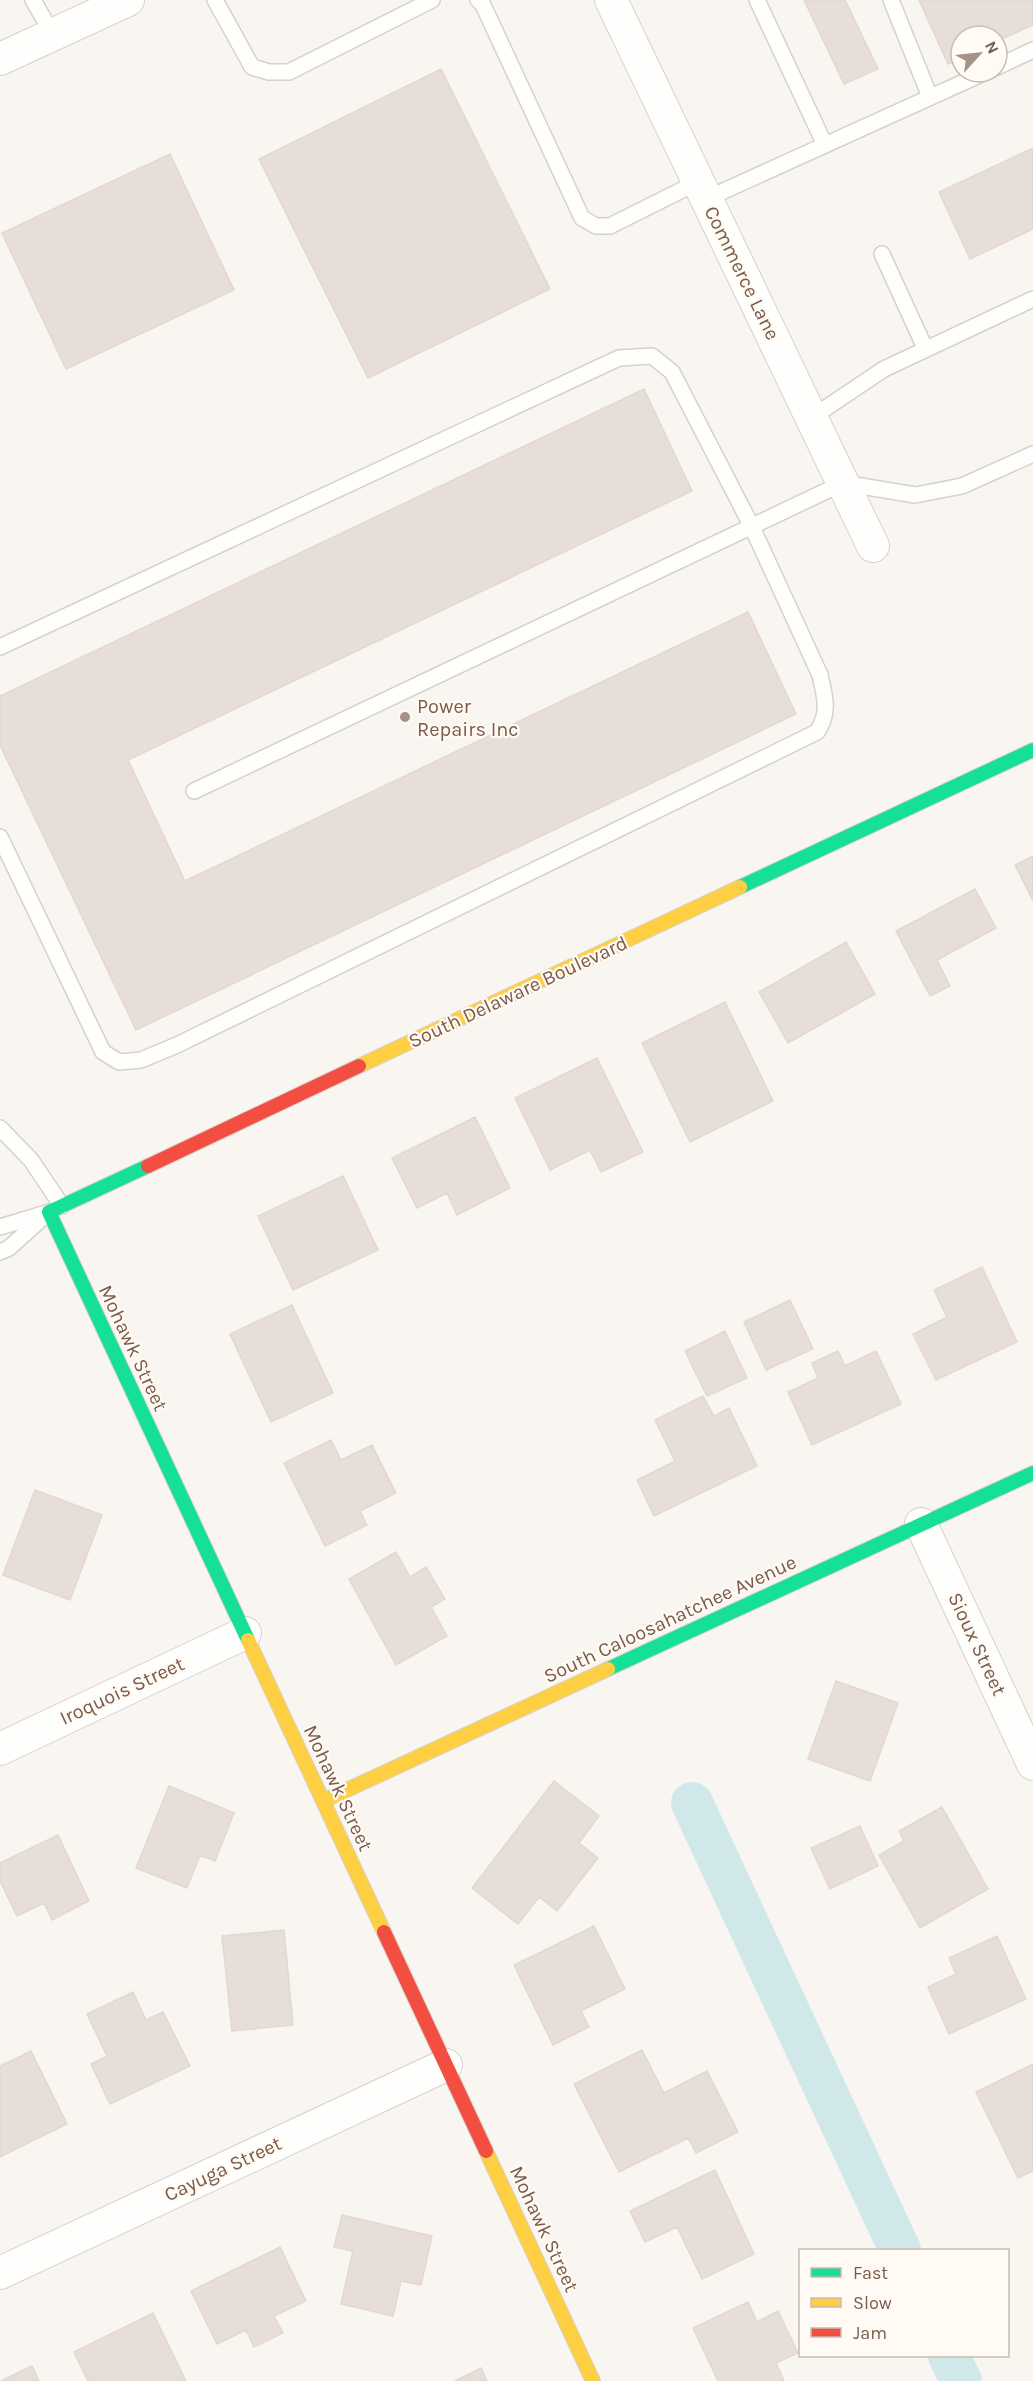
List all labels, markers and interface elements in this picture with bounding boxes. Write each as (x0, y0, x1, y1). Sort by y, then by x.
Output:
north arrow (949, 24, 1009, 84)
text: N (981, 38, 1003, 57)
street label: Commerce Lane (700, 202, 784, 344)
place label: Power Repairs Inc (417, 695, 519, 741)
marker: Power Repairs Inc (398, 710, 412, 724)
street label: South Delaware Boulevard (405, 931, 631, 1053)
street label: Mohawk Street (94, 1281, 172, 1415)
street label: South Caloosahatchee Avenue (540, 1550, 800, 1688)
street label: Sioux Street (943, 1589, 1011, 1700)
street label: Iroquois Street (56, 1652, 188, 1730)
street label: Mohawk Street (299, 1721, 377, 1855)
street label: Cayuga Street (161, 2132, 286, 2206)
street label: Mohawk Street (505, 2162, 583, 2296)
legend (799, 2249, 1009, 2357)
text: Fast (853, 2262, 888, 2284)
text: Slow (853, 2292, 892, 2314)
text: Jam (853, 2322, 887, 2344)

